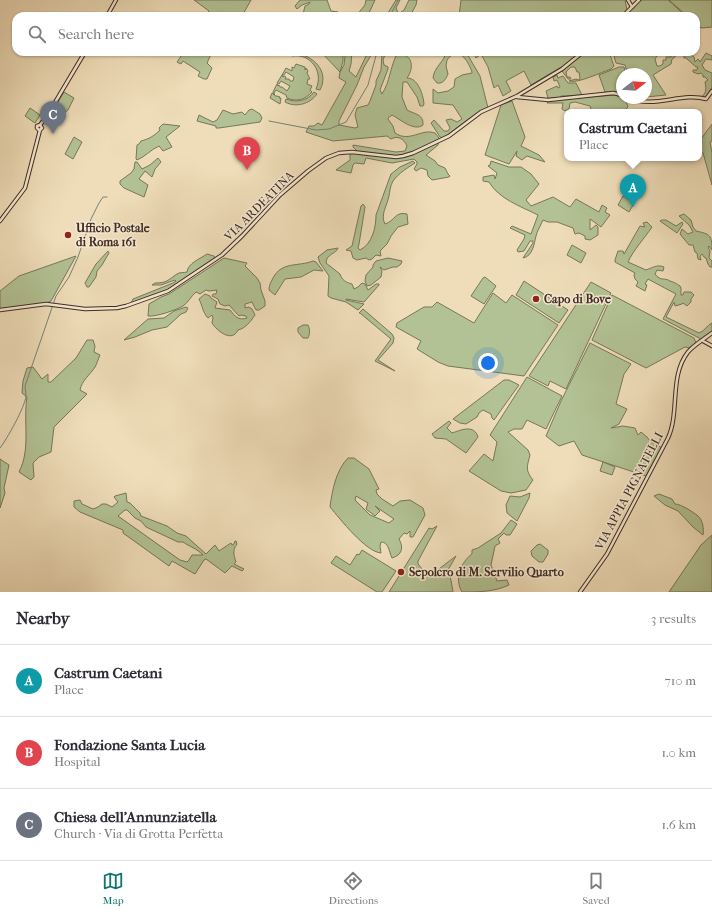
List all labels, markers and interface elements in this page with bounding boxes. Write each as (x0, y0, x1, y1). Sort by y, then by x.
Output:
search box (12, 12, 700, 56)
icon: search (26, 23, 48, 45)
text: Search here (58, 25, 134, 43)
north arrow (616, 68, 652, 104)
pin: C (40, 101, 66, 134)
popup (564, 109, 702, 161)
text: Castrum Caetani (579, 119, 687, 137)
pin: B (234, 137, 260, 170)
text: Place (579, 137, 608, 152)
street label: VIA ARDEATINA (221, 168, 297, 244)
pin: A (620, 174, 646, 207)
place label: Ufficio Postale di Roma 161 (75, 221, 150, 249)
marker: Ufficio Postale di Roma 161 (63, 230, 73, 240)
place label: Capo di Bove (544, 292, 611, 307)
marker: Capo di Bove (531, 294, 541, 304)
your location (478, 353, 498, 373)
street label: VIA APPIA PIGNATELLI (592, 429, 666, 553)
place label: Sepolcro di M. Servilio Quarto (409, 565, 564, 580)
marker: Sepolcro di M. Servilio Quarto (396, 567, 406, 577)
text: Nearby (16, 608, 70, 628)
text: 3 results (651, 611, 696, 626)
text: Castrum Caetani (54, 664, 162, 682)
text: A (25, 673, 33, 688)
text: 710 m (664, 673, 696, 688)
text: Place (54, 682, 84, 697)
text: Fondazione Santa Lucia (54, 736, 205, 754)
text: B (25, 745, 33, 760)
text: 1.0 km (661, 745, 696, 760)
text: Hospital (54, 754, 101, 769)
text: Chiesa dell'Annunziatella (54, 808, 216, 826)
text: C (25, 817, 33, 832)
text: 1.6 km (662, 817, 696, 832)
text: Church · Via di Grotta Perfetta (54, 826, 223, 841)
tab: Map (102, 870, 124, 907)
tab: Directions (329, 870, 378, 907)
tab: Saved (582, 870, 610, 907)

